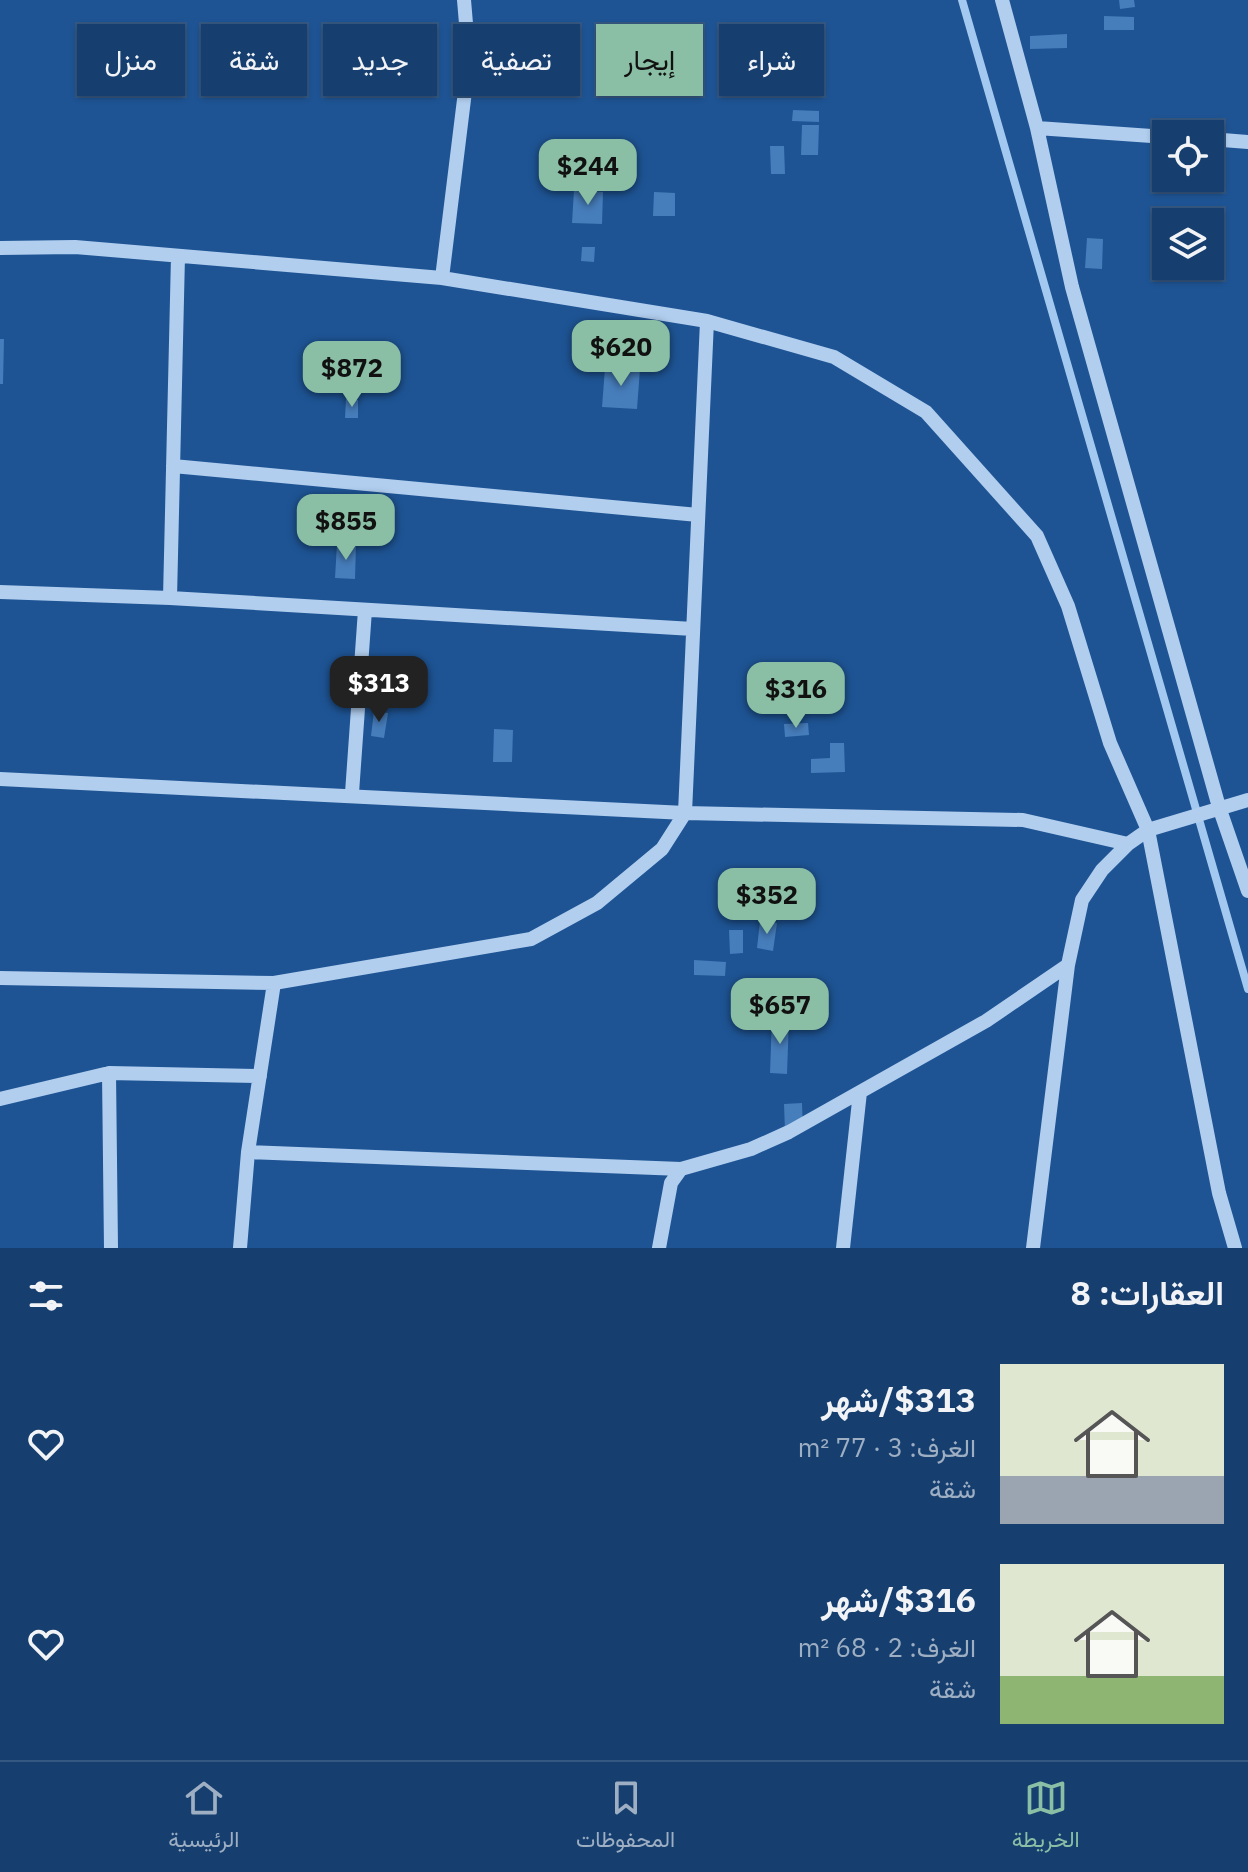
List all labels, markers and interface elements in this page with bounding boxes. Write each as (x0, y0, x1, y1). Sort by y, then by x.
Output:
chip: منزل (77, 24, 185, 96)
chip: شقة (201, 24, 307, 96)
chip: جديد (323, 24, 437, 96)
chip: تصفية (453, 24, 580, 96)
chip: إيجار (596, 24, 703, 96)
chip: شراء (719, 24, 824, 96)
map controls (1152, 120, 1224, 280)
button: locate (1152, 120, 1224, 192)
pin: $244 (541, 139, 635, 207)
text: $244 (557, 148, 619, 182)
button: layers (1152, 208, 1224, 280)
pin: $620 (574, 320, 668, 388)
text: $620 (590, 329, 652, 363)
pin: $872 (305, 341, 399, 409)
text: $872 (321, 350, 383, 384)
pin: $855 (299, 494, 393, 562)
text: $855 (315, 503, 377, 537)
pin: $313 (332, 656, 426, 724)
pin: $316 (749, 662, 843, 730)
text: $313 (348, 665, 410, 699)
text: $316 (765, 671, 827, 705)
pin: $352 (720, 868, 814, 936)
text: $352 (736, 877, 798, 911)
pin: $657 (733, 978, 827, 1046)
text: $657 (749, 987, 811, 1021)
text: العقارات: 8 (1070, 1270, 1224, 1314)
icon: filters (24, 1274, 68, 1318)
text: $313/شهر (821, 1377, 976, 1421)
icon: home (1064, 1396, 1160, 1492)
icon: heart (24, 1422, 68, 1466)
text: الغرف: 3 · 77 m² (798, 1430, 976, 1464)
text: شقة (929, 1471, 976, 1505)
text: $316/شهر (821, 1577, 976, 1621)
icon: home (1064, 1596, 1160, 1692)
icon: heart (24, 1622, 68, 1666)
text: الغرف: 2 · 68 m² (798, 1630, 976, 1664)
text: شقة (929, 1671, 976, 1705)
tab: الرئيسية (168, 1776, 239, 1859)
tab: المحفوظات (576, 1776, 675, 1859)
tab: الخريطة (1012, 1776, 1080, 1859)

